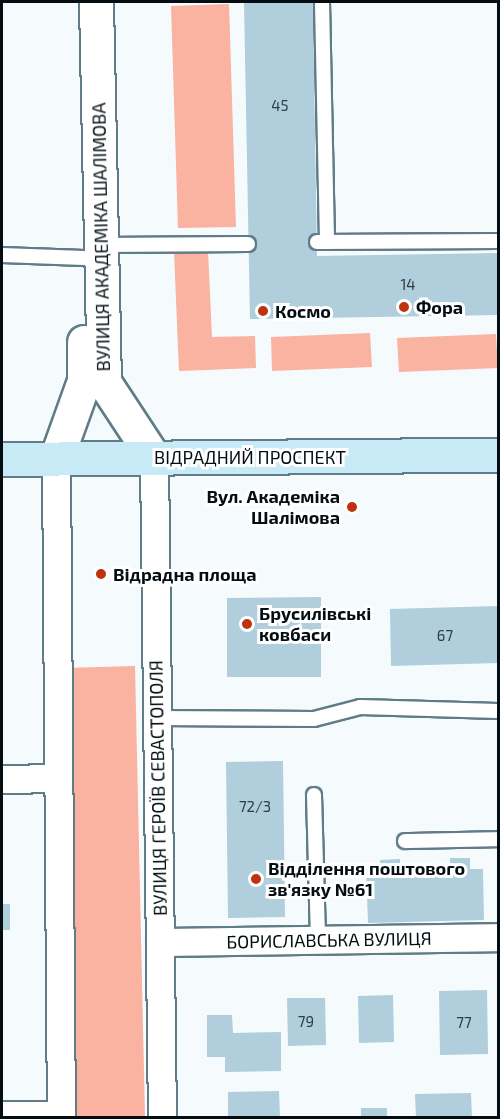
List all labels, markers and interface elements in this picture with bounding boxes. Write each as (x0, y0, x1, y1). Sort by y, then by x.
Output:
house number: 45 (271, 97, 289, 115)
street label: ВУЛИЦЯ АКАДЕМІКА ШАЛІМОВА (88, 102, 114, 372)
house number: 14 (400, 276, 416, 294)
place label: Фора (416, 296, 463, 318)
place label: Космо (275, 300, 331, 322)
marker: Фора (397, 300, 411, 314)
marker: Космо (256, 304, 270, 318)
street label: ВІДРАДНИЙ ПРОСПЕКТ (154, 446, 346, 468)
place label: Вул. Академіка Шалімова (207, 486, 340, 528)
marker: Вул. Академіка Шалімова (345, 500, 359, 514)
place label: Відрадна площа (113, 563, 257, 585)
marker: Відрадна площа (94, 567, 108, 581)
place label: Брусилівські ковбаси (259, 603, 371, 646)
marker: Брусилівські ковбаси (240, 617, 254, 631)
house number: 67 (437, 627, 453, 645)
street label: ВУЛИЦЯ ГЕРОЇВ СЕВАСТОПОЛЯ (145, 660, 171, 916)
house number: 72/3 (239, 798, 271, 816)
place label: Відділення поштового зв'язку №61 (268, 858, 465, 900)
marker: Відділення поштового зв'язку №61 (249, 872, 263, 886)
street label: БОРИСЛАВСЬКА ВУЛИЦЯ (226, 927, 432, 953)
house number: 79 (298, 1013, 314, 1031)
house number: 77 (456, 1014, 472, 1032)

